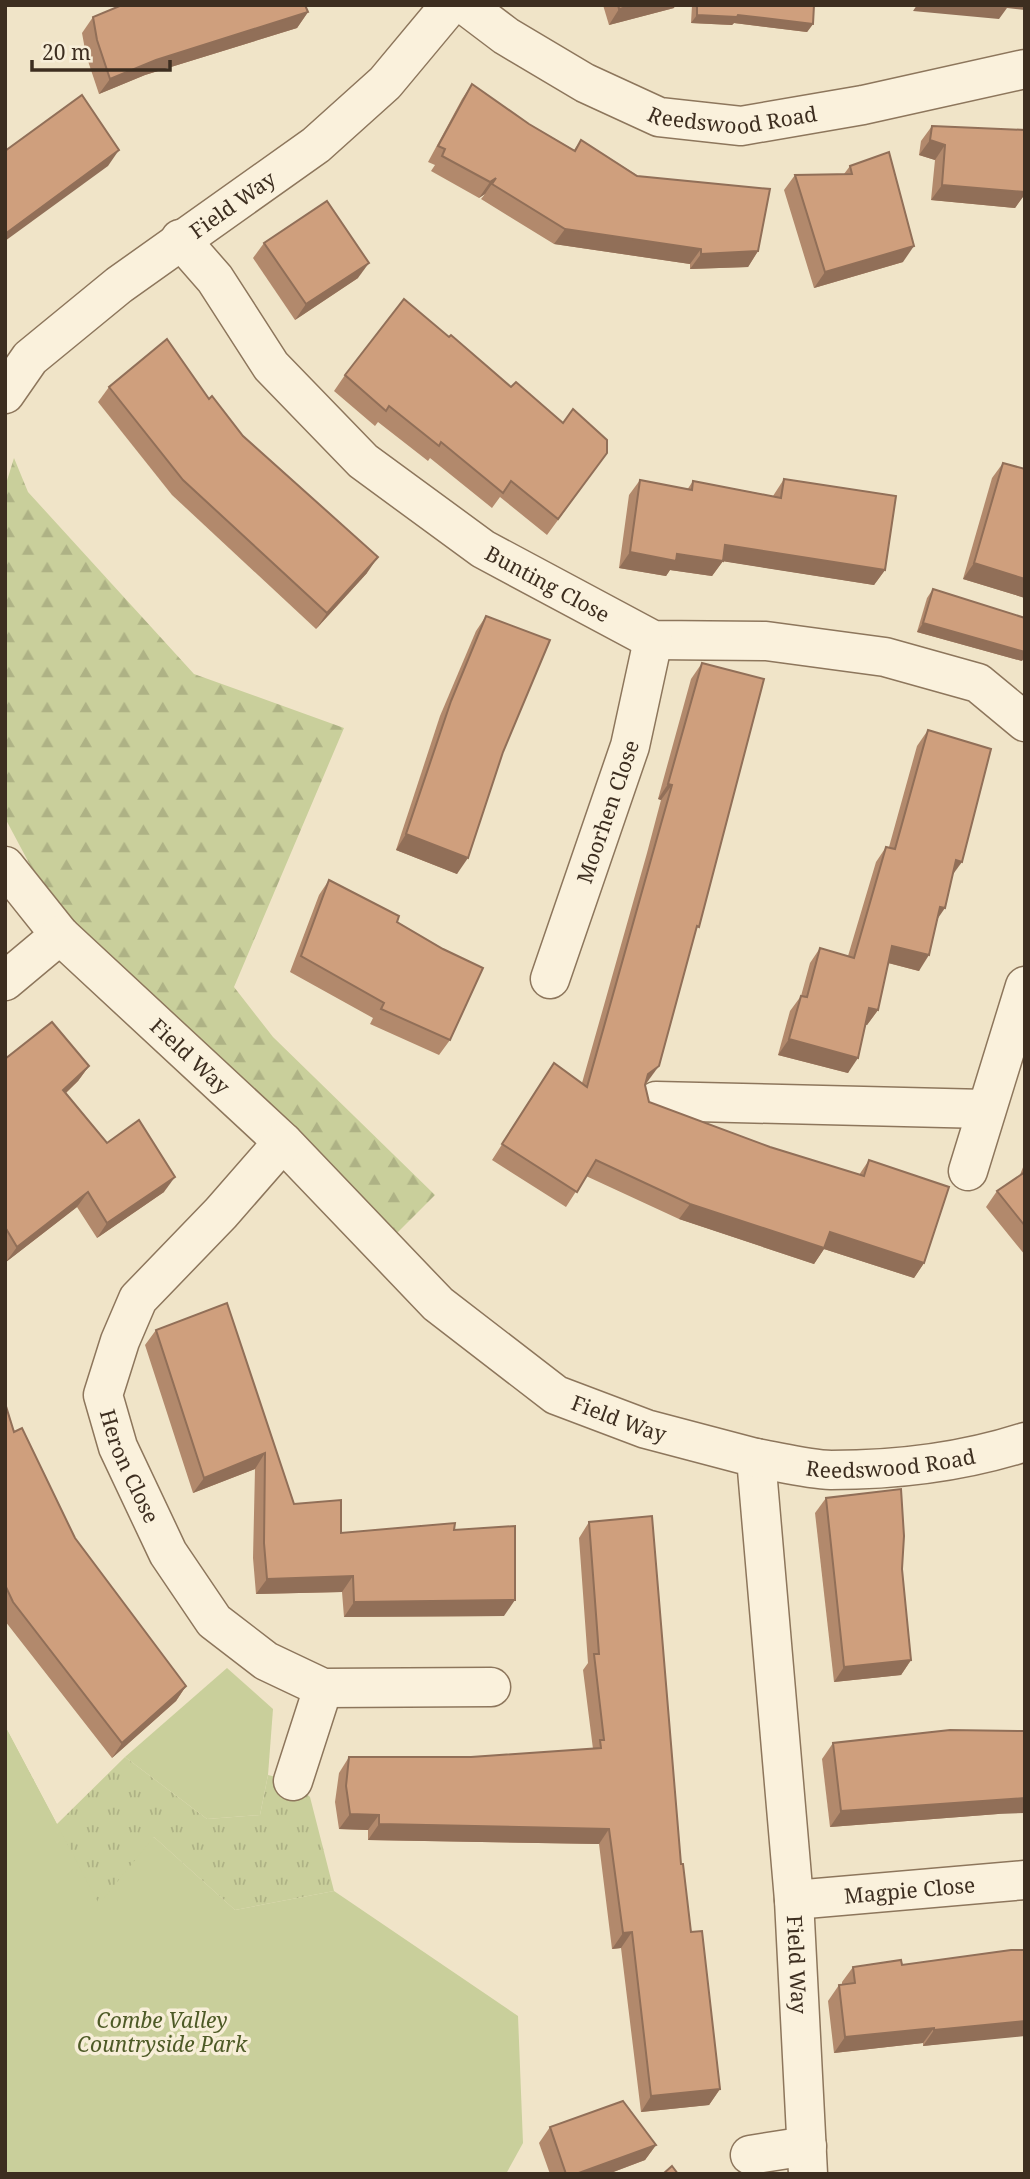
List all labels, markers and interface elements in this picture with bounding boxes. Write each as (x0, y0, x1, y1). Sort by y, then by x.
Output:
scale bar (32, 28, 170, 72)
text: 20 m (42, 38, 91, 66)
street label: Reedswood Road (643, 99, 819, 141)
street label: Field Way (184, 164, 281, 245)
street label: Bunting Close (480, 539, 615, 628)
street label: Moorhen Close (570, 736, 645, 887)
street label: Field Way (144, 1012, 236, 1100)
street label: Field Way (568, 1388, 670, 1448)
street label: Heron Close (94, 1406, 166, 1528)
street label: Reedswood Road (804, 1442, 978, 1484)
street label: Magpie Close (843, 1870, 976, 1910)
street label: Field Way (781, 1914, 814, 2015)
park label: Combe Valley Countryside Park (77, 2006, 248, 2058)

